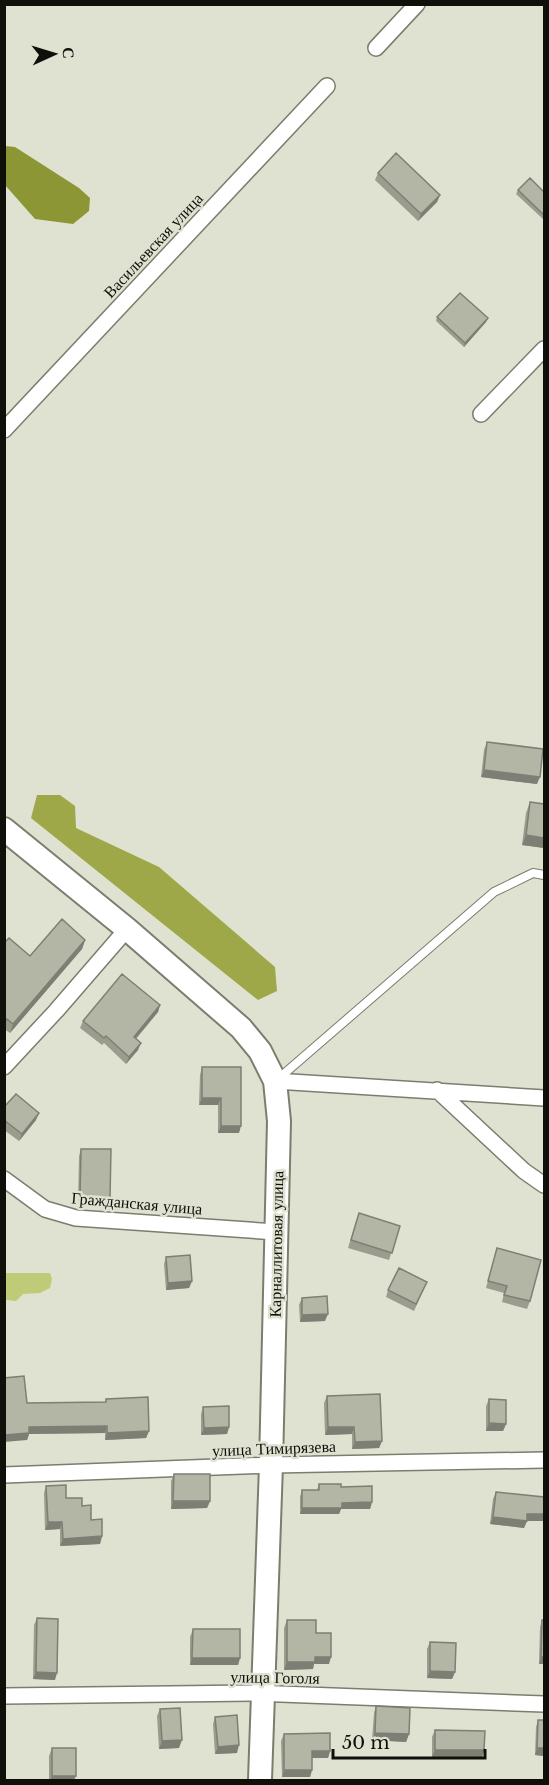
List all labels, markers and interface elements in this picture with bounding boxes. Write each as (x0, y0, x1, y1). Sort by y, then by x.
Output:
north arrow (24, 24, 84, 84)
text: С (59, 46, 79, 59)
street label: Васильевская улица (99, 188, 207, 302)
street label: Карналлитовая улица (265, 1171, 287, 1317)
street label: Гражданская улица (71, 1187, 203, 1219)
street label: улица Тимирязева (212, 1436, 336, 1460)
street label: улица Гоголя (230, 1666, 320, 1688)
scale bar (333, 1722, 484, 1760)
text: 50 m (342, 1732, 390, 1754)

